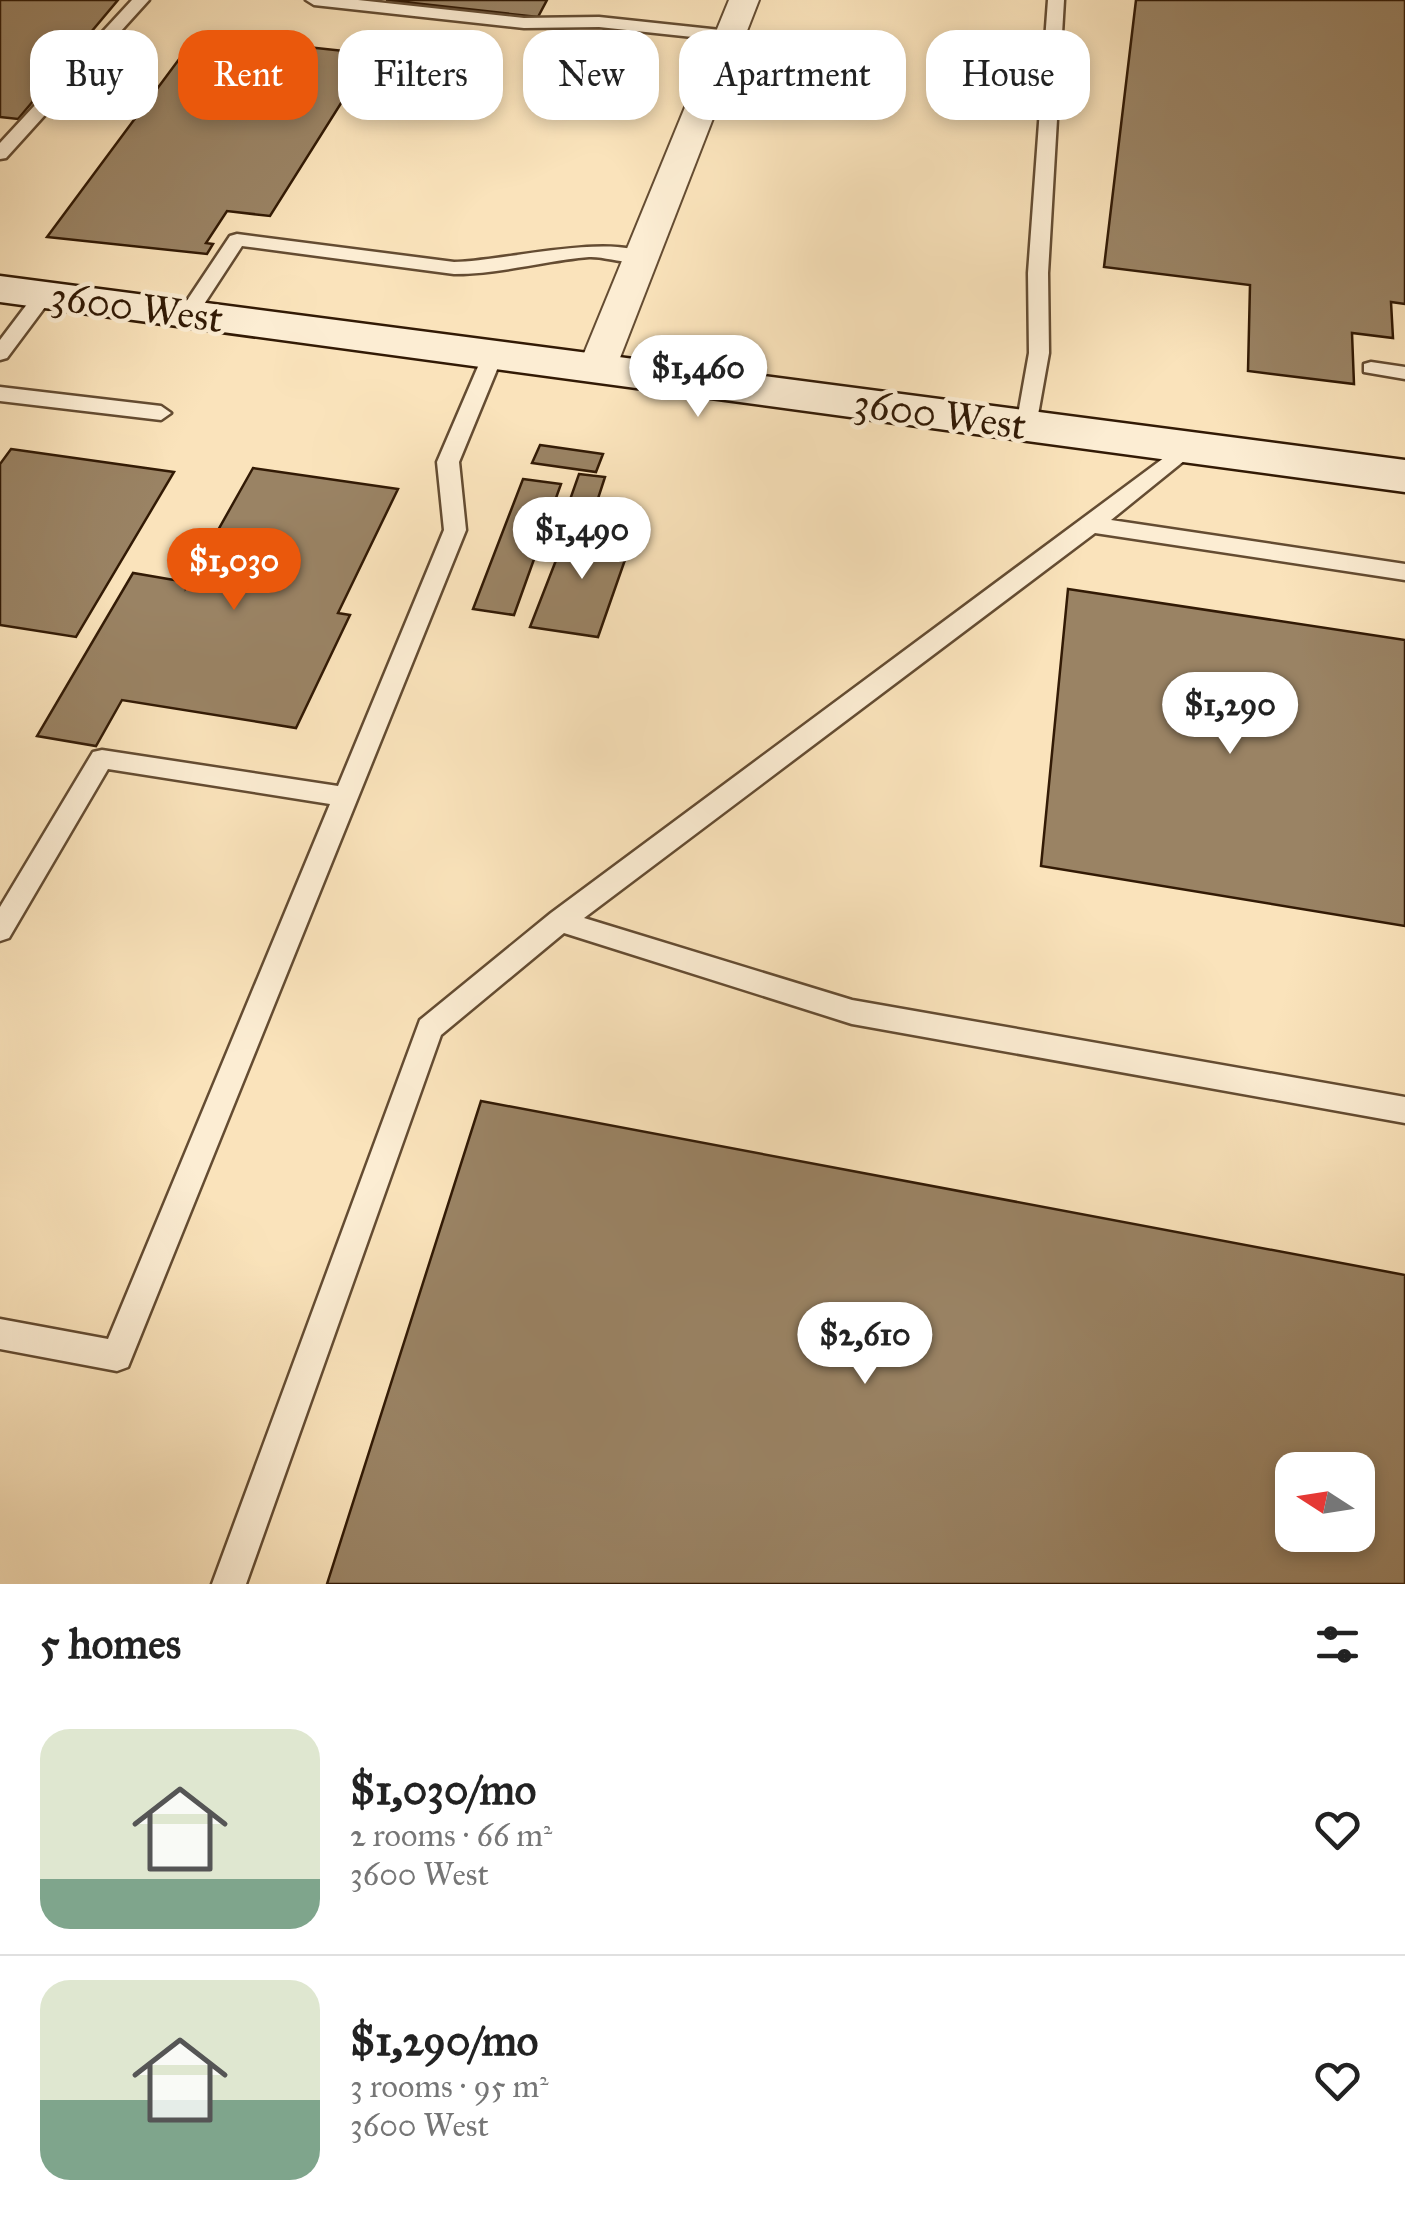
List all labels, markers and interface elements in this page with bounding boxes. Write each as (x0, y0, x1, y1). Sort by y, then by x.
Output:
chip: Buy (30, 30, 158, 120)
chip: Rent (178, 30, 318, 120)
chip: Filters (338, 30, 503, 120)
chip: New (523, 30, 659, 120)
chip: Apartment (679, 30, 906, 120)
chip: House (926, 30, 1090, 120)
street label: 3600 West (48, 271, 226, 343)
pin: $1,460 (617, 335, 779, 420)
text: $1,460 (651, 348, 745, 387)
street label: 3600 West (851, 378, 1029, 450)
pin: $1,490 (501, 497, 663, 582)
text: $1,490 (535, 510, 629, 549)
pin: $1,030 (153, 528, 315, 613)
text: $1,030 (189, 541, 279, 580)
pin: $1,290 (1149, 672, 1311, 757)
text: $1,290 (1184, 685, 1276, 724)
pin: $2,610 (784, 1302, 946, 1387)
text: $2,610 (819, 1315, 911, 1354)
north arrow (1275, 1452, 1375, 1552)
map controls (1275, 1452, 1375, 1552)
icon: filters (1310, 1617, 1365, 1672)
text: 5 homes (40, 1618, 181, 1670)
text: $1,030/mo (350, 1764, 536, 1816)
icon: home (120, 1769, 240, 1889)
icon: heart (1310, 1802, 1365, 1857)
text: 2 rooms · 66 m² (350, 1816, 552, 1855)
text: 3600 West (350, 1855, 489, 1894)
text: $1,290/mo (350, 2015, 538, 2067)
icon: home (120, 2020, 240, 2140)
icon: heart (1310, 2053, 1365, 2108)
text: 3 rooms · 95 m² (350, 2067, 549, 2106)
text: 3600 West (350, 2106, 489, 2145)

